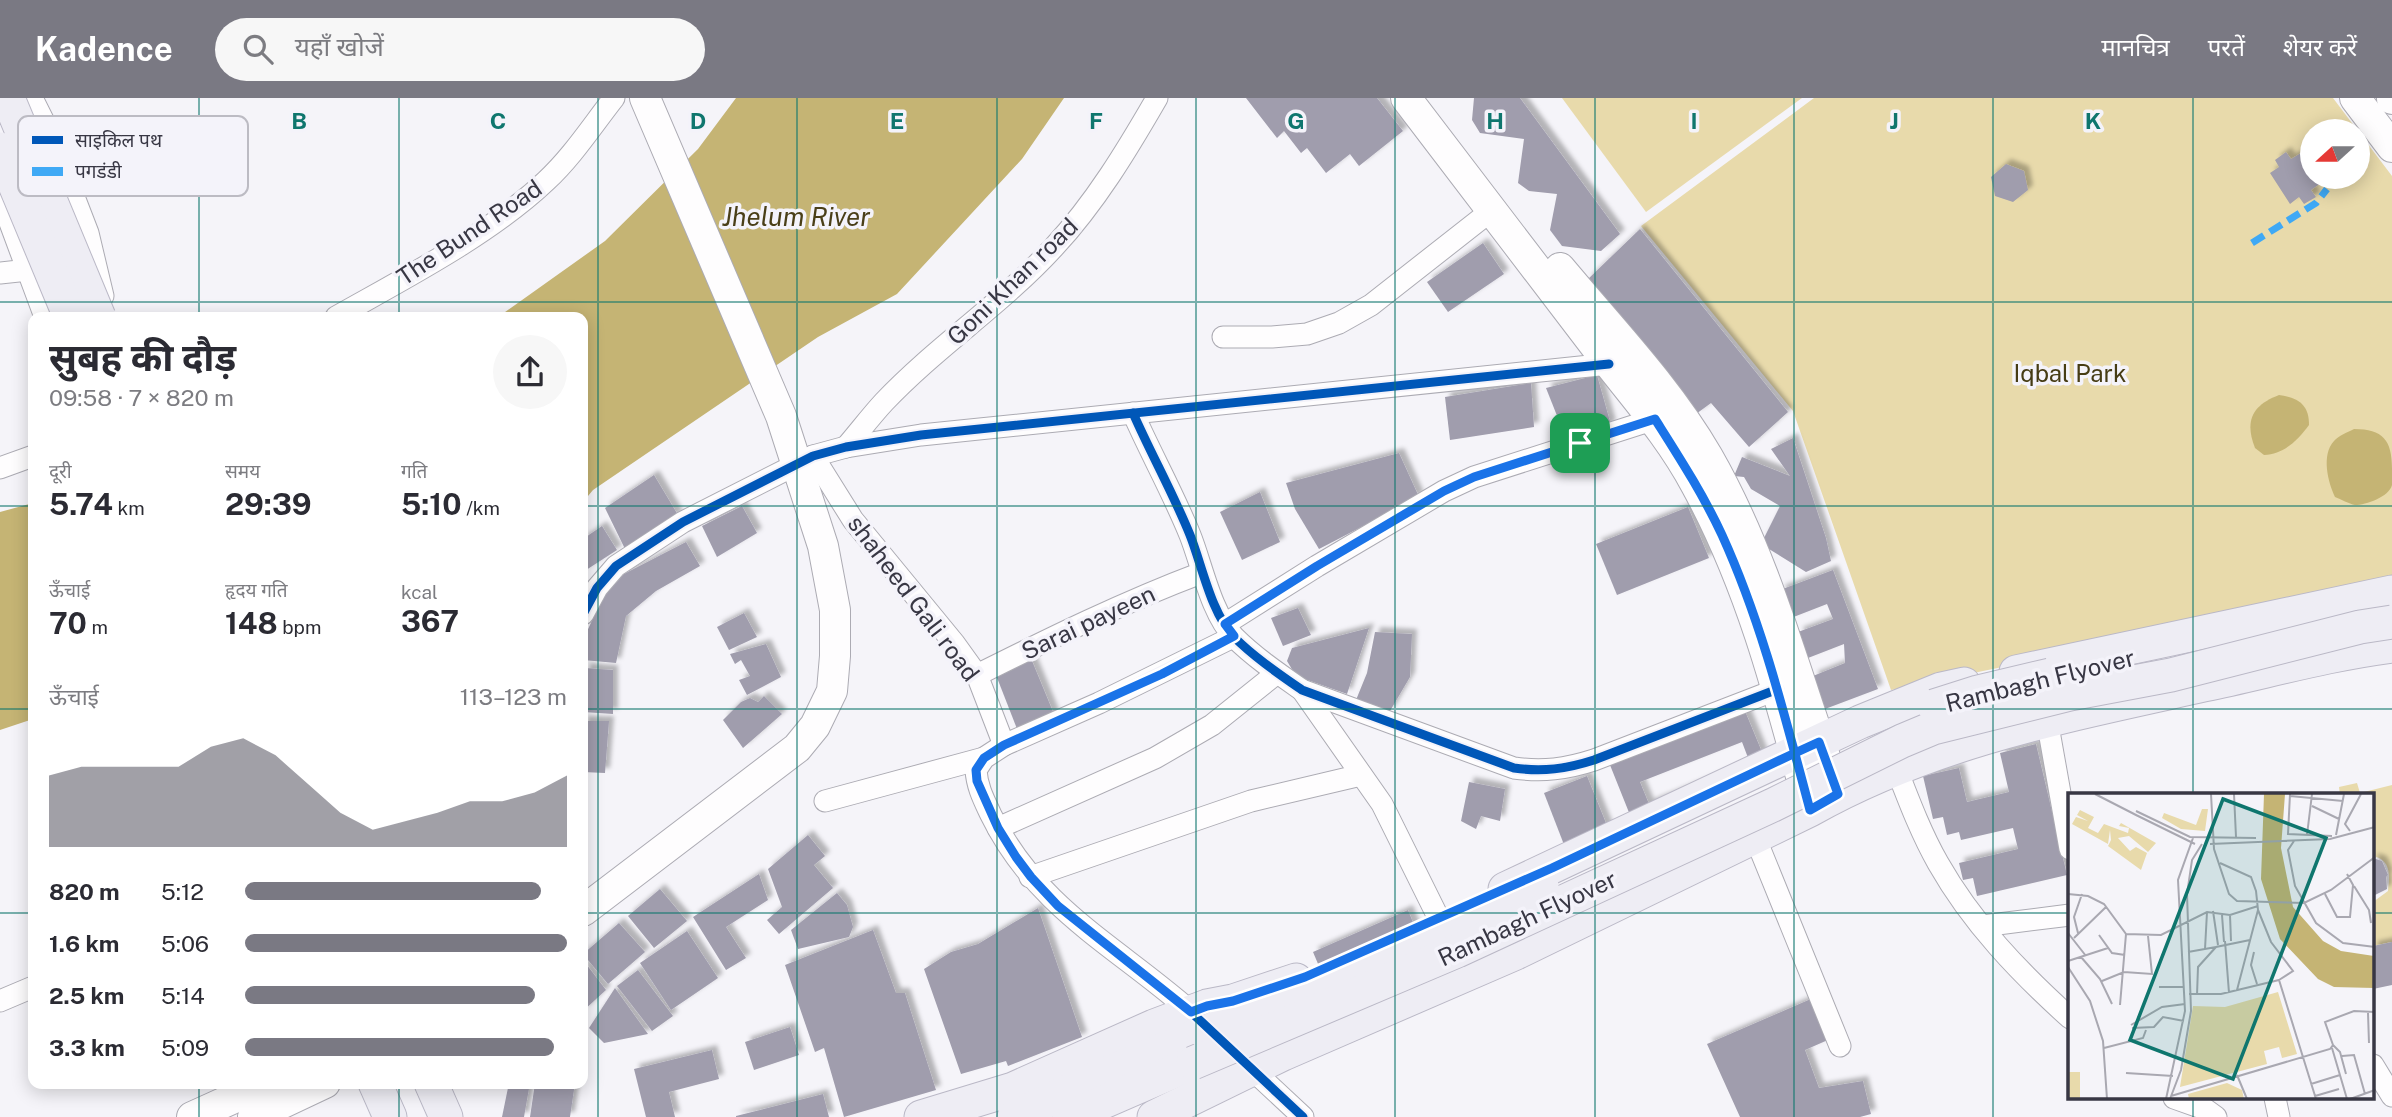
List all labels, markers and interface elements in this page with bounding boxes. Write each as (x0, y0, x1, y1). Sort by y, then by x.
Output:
search box (215, 18, 705, 81)
text: Kadence (35, 30, 173, 68)
icon: search (239, 30, 277, 68)
text: यहाँ खोजें (295, 31, 384, 62)
text: मानचित्र (2101, 33, 2170, 61)
text: परतें (2208, 33, 2245, 61)
text: शेयर करें (2283, 33, 2357, 61)
text: B (291, 107, 307, 134)
text: C (490, 107, 506, 134)
text: D (690, 107, 706, 134)
text: E (890, 107, 904, 134)
text: F (1089, 107, 1103, 134)
text: G (1287, 107, 1305, 134)
text: H (1486, 107, 1504, 134)
text: I (1690, 107, 1698, 134)
text: J (1889, 107, 1899, 134)
text: K (2085, 107, 2101, 134)
legend (18, 116, 248, 196)
north arrow (2300, 119, 2370, 189)
map controls (2300, 119, 2370, 189)
text: साइकिल पथ (75, 129, 163, 151)
text: पगडंडी (75, 160, 123, 182)
street label: The Bund Road (391, 173, 547, 291)
water label: Jhelum River (722, 201, 870, 232)
street label: Goni Khan road (941, 212, 1083, 350)
text: सुबह की दौड़ (49, 335, 236, 380)
button: share (493, 335, 567, 409)
park label: Iqbal Park (2014, 359, 2126, 387)
text: 09:58 · 7 × 820 m (49, 384, 234, 411)
pin (1550, 413, 1610, 473)
icon: arrive (1561, 424, 1599, 462)
text: दूरी (49, 460, 72, 482)
text: समय (225, 460, 260, 482)
text: गति (401, 460, 427, 482)
text: 5.74 (49, 486, 113, 522)
text: 29:39 (225, 486, 312, 522)
text: 5:10 (401, 486, 462, 522)
text: km (113, 497, 145, 519)
text: /km (462, 497, 500, 519)
street label: shaheed Gali road (843, 510, 985, 686)
text: ऊँचाई (49, 579, 90, 601)
text: हृदय गति (225, 579, 288, 601)
street label: Sarai payeen (1017, 579, 1159, 665)
text: kcal (401, 581, 438, 603)
text: 367 (401, 603, 459, 639)
text: 70 (49, 605, 87, 641)
text: 148 (225, 605, 278, 641)
text: m (87, 616, 108, 638)
text: bpm (278, 616, 321, 638)
street label: Rambagh Flyover (1943, 643, 2137, 717)
text: ऊँचाई (49, 683, 99, 710)
text: 113–123 m (460, 683, 567, 710)
inset map (2068, 793, 2374, 1100)
street label: Rambagh Flyover (1433, 864, 1621, 972)
text: 820 m (49, 878, 120, 905)
text: 5:12 (161, 878, 204, 905)
text: 1.6 km (49, 930, 119, 957)
text: 5:06 (161, 930, 209, 957)
text: 2.5 km (49, 982, 124, 1009)
text: 5:14 (161, 982, 205, 1009)
text: 3.3 km (49, 1034, 125, 1061)
text: 5:09 (161, 1034, 209, 1061)

